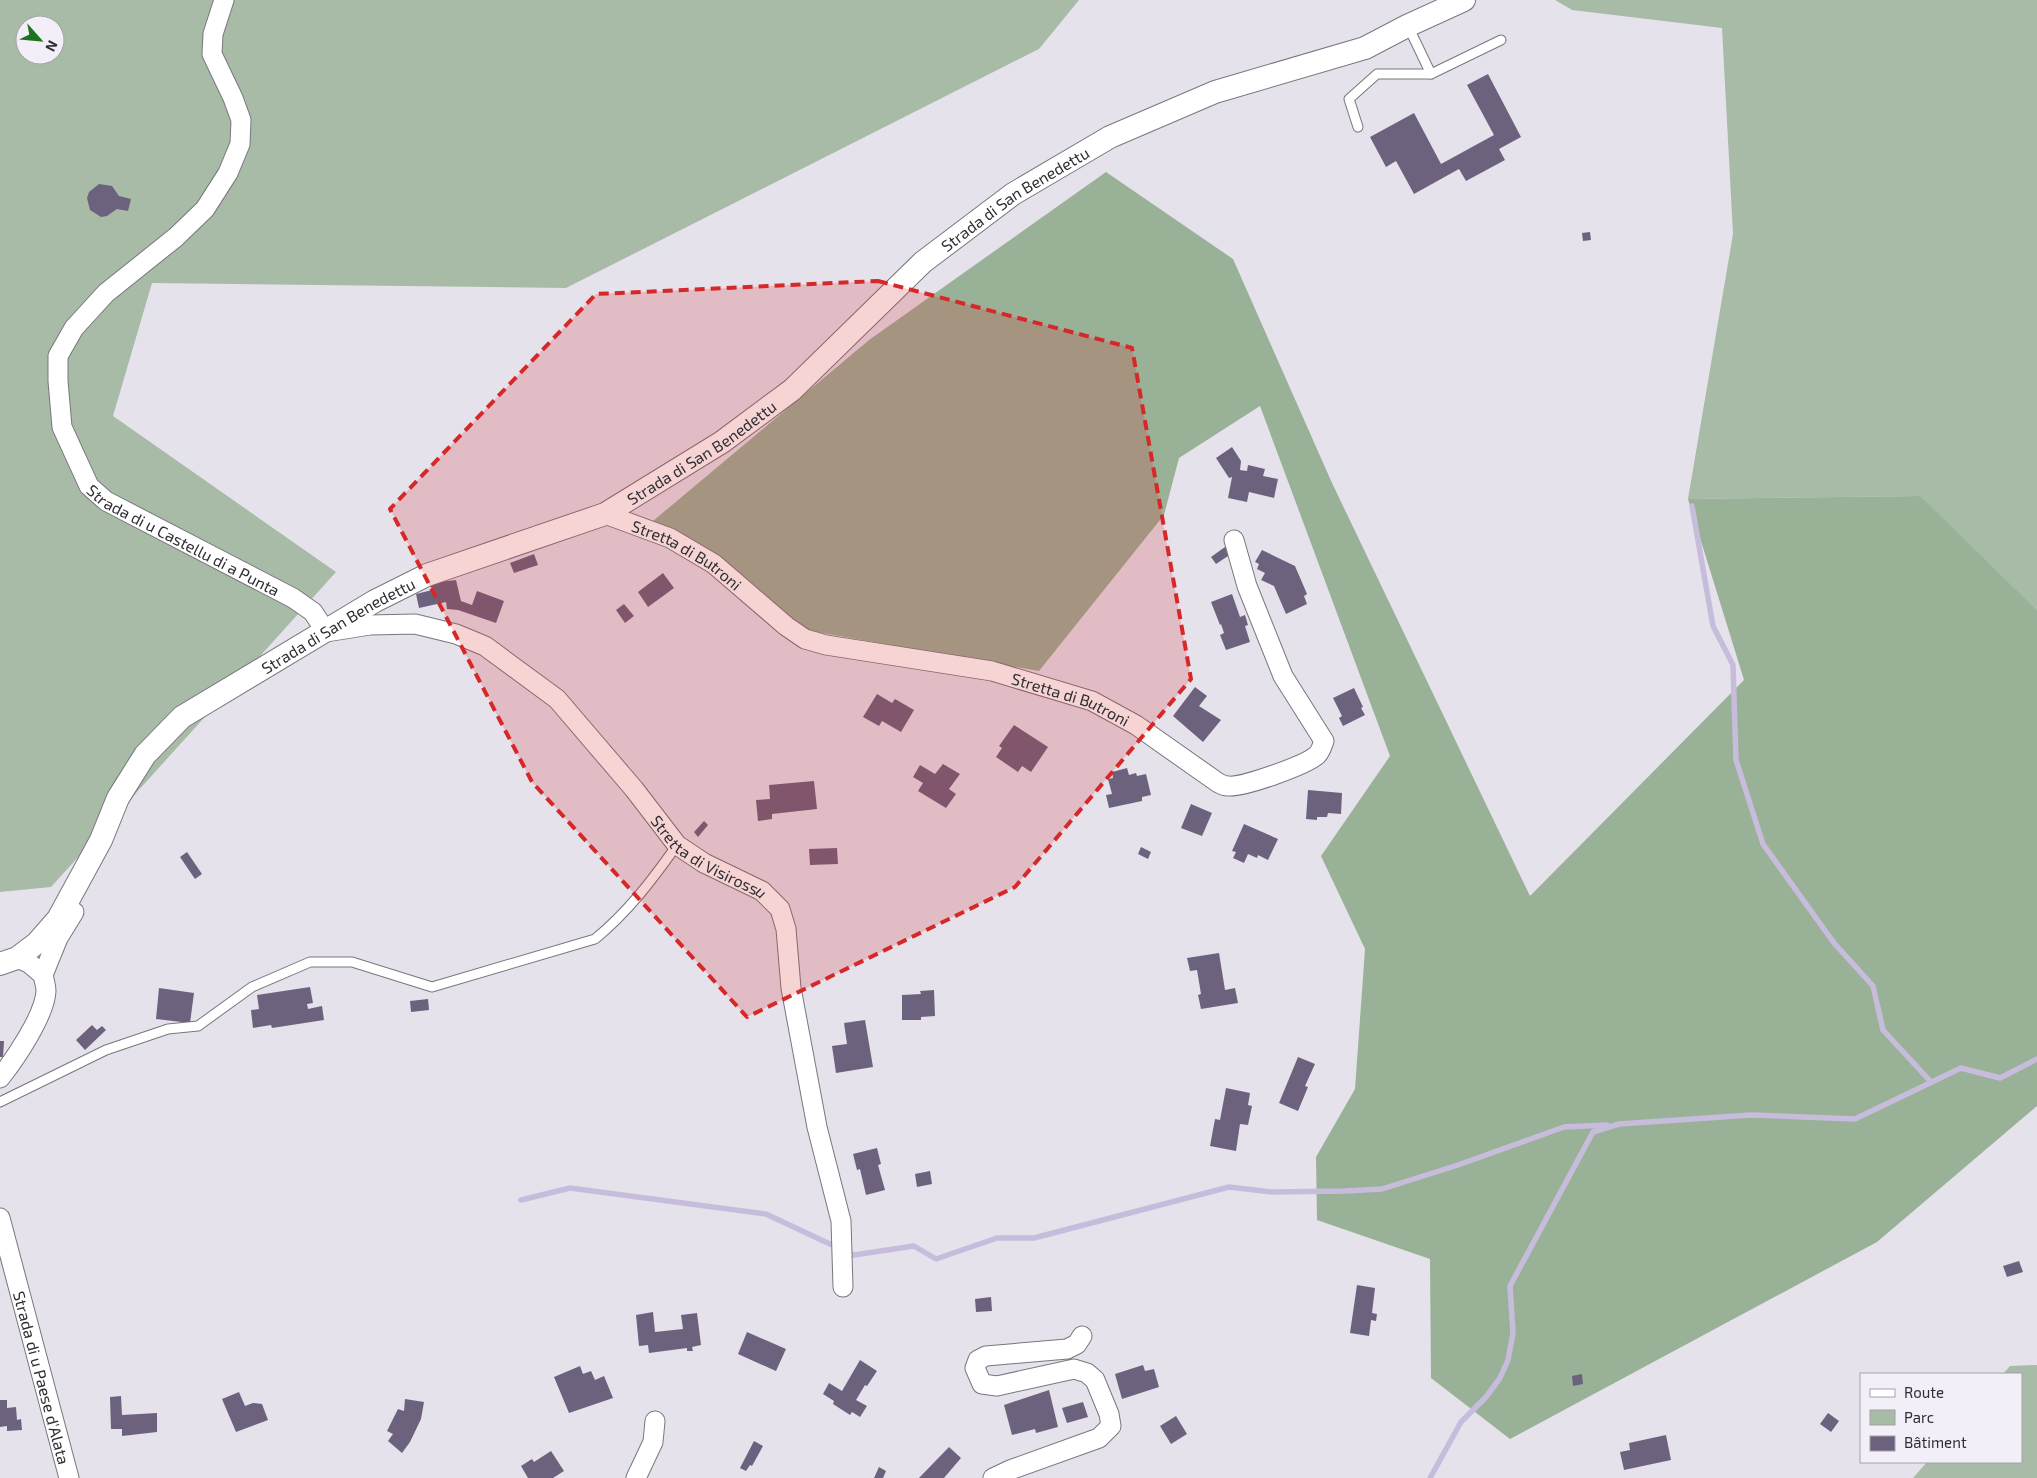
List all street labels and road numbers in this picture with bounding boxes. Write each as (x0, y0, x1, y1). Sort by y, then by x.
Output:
street label: Strada di San Benedettu (937, 142, 1092, 255)
street label: Strada di San Benedettu (623, 396, 779, 508)
street label: Strada di u Castellu di a Punta (84, 480, 283, 599)
street label: Stretta di Butroni (629, 515, 746, 593)
street label: Strada di San Benedettu (257, 573, 418, 677)
street label: Stretta di Butroni (1010, 668, 1133, 729)
street label: Stretta di Visirossu (648, 811, 772, 901)
street label: Strada di u Paese d'Alata (10, 1289, 74, 1466)

